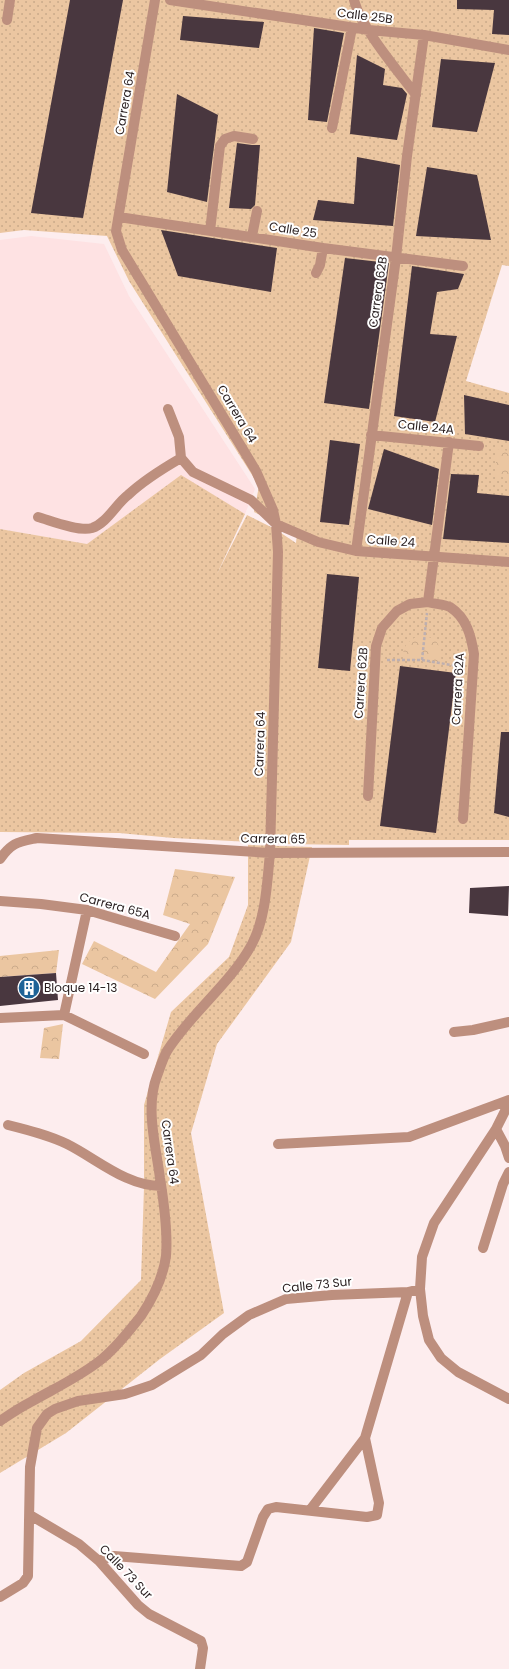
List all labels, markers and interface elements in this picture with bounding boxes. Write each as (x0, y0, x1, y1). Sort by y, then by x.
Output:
street label: Calle 25B (336, 4, 394, 27)
street label: Carrera 64 (111, 69, 139, 136)
street label: Calle 25 (268, 217, 318, 242)
street label: Carrera 62B (364, 255, 391, 328)
street label: Carrera 64 (213, 382, 262, 446)
street label: Calle 24A (397, 415, 455, 438)
street label: Calle 24 (366, 530, 416, 551)
street label: Carrera 62B (350, 647, 371, 719)
street label: Carrera 62A (447, 652, 468, 725)
street label: Carrera 64 (250, 711, 269, 777)
street label: Carrera 65 (241, 829, 306, 848)
street label: Carrera 65A (78, 888, 152, 923)
building icon: Bloque 14-13 (16, 975, 42, 1001)
place label: Bloque 14-13 (44, 979, 117, 996)
street label: Carrera 64 (158, 1119, 183, 1186)
street label: Calle 73 Sur (281, 1272, 353, 1297)
street label: Calle 73 Sur (96, 1541, 157, 1603)

